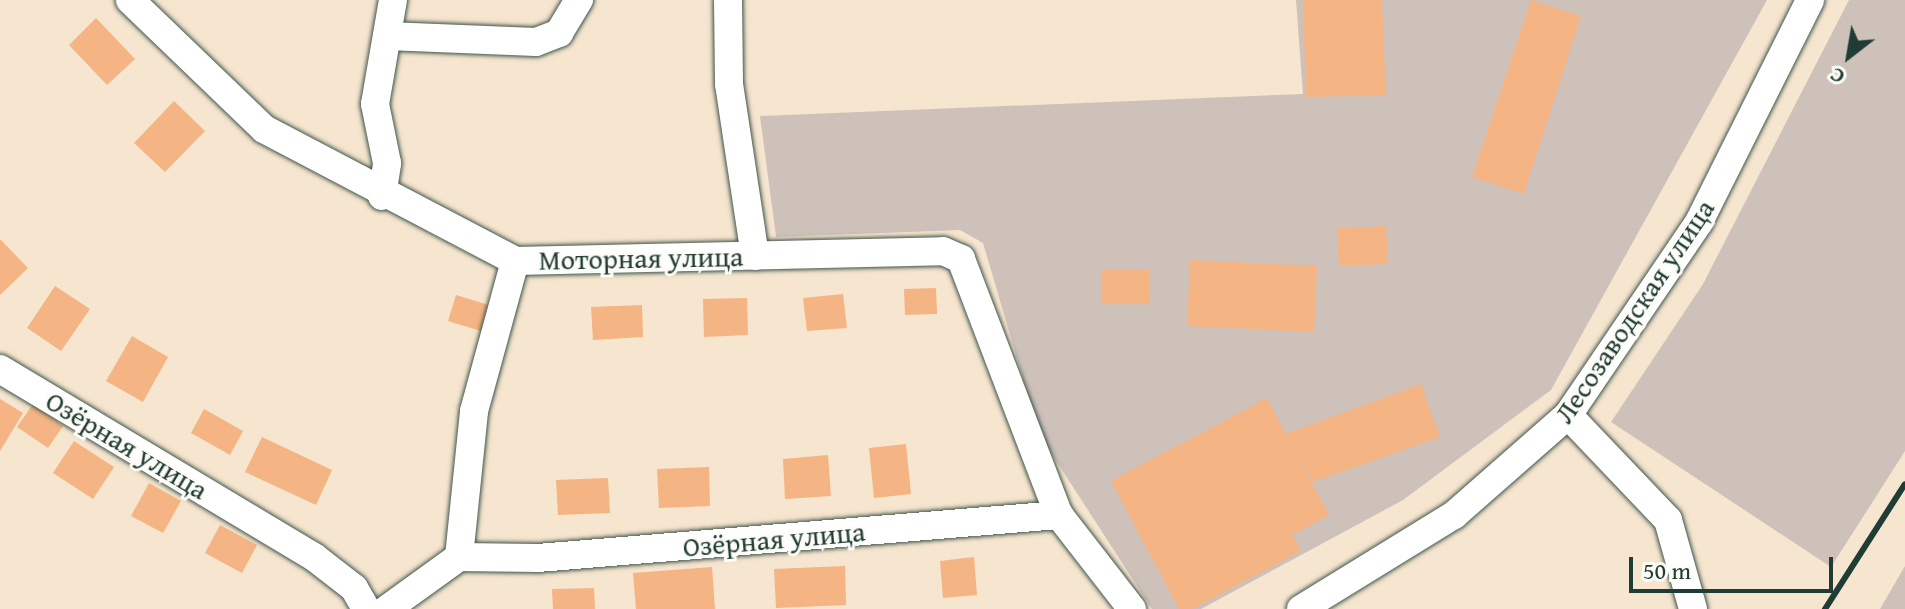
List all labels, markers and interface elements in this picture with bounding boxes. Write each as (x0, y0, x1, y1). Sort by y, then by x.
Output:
north arrow (1809, 16, 1889, 96)
text: С (1823, 60, 1850, 93)
street label: Лесозаводская улица (1547, 193, 1721, 429)
street label: Моторная улица (538, 239, 744, 277)
street label: Озёрная улица (40, 384, 214, 506)
street label: Озёрная улица (681, 514, 867, 564)
scale bar (1633, 541, 1837, 591)
text: 50 m (1643, 553, 1691, 588)

